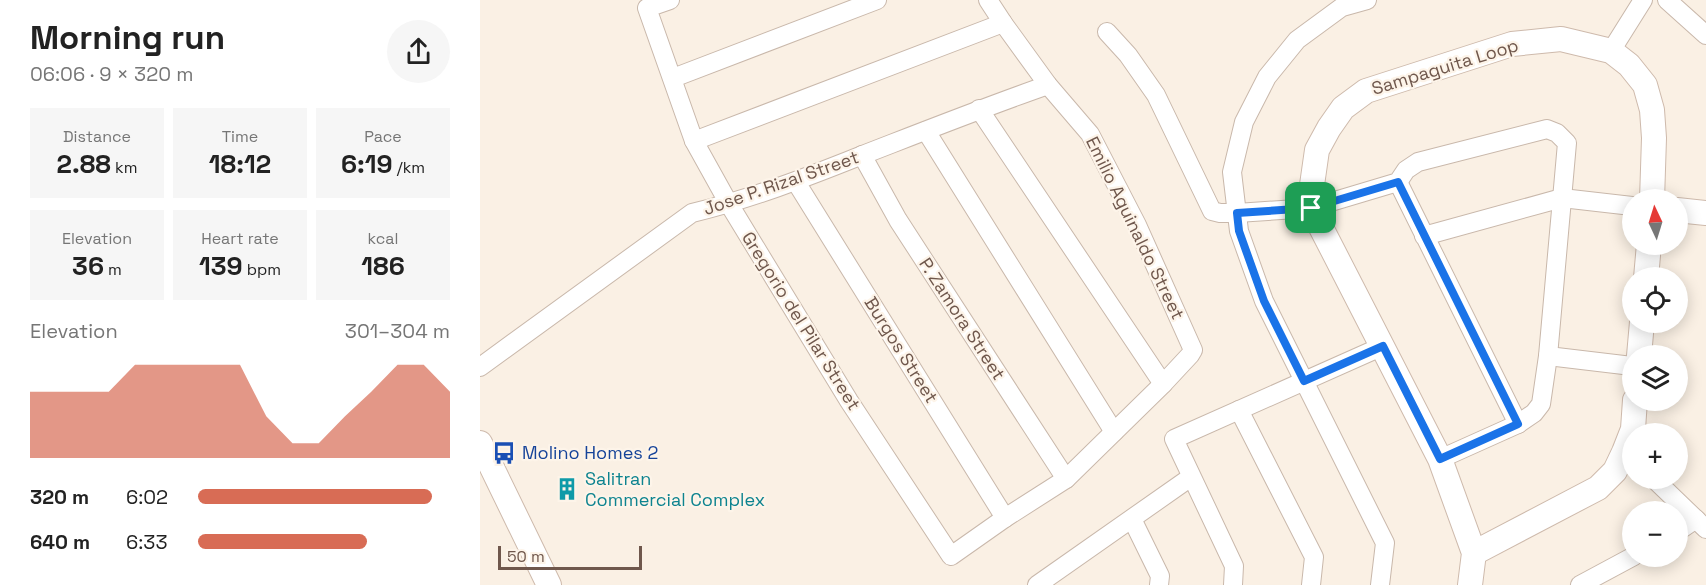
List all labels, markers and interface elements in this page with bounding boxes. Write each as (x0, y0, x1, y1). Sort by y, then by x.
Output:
text: Morning run (30, 17, 225, 59)
button: share (387, 20, 450, 83)
street label: Sampaguita Loop (1369, 33, 1521, 100)
text: 06:06 · 9 × 320 m (30, 61, 193, 87)
text: Distance (63, 126, 131, 147)
text: Time (222, 126, 258, 147)
text: Pace (364, 126, 402, 147)
street label: Emilio Aguinaldo Street (1081, 132, 1190, 323)
street label: Jose P. Rizal Street (700, 145, 862, 220)
text: 2.88 (57, 147, 111, 181)
text: 18:12 (209, 147, 271, 181)
text: 6:19 (341, 147, 393, 181)
text: km (111, 157, 137, 178)
text: /km (393, 157, 425, 178)
pin (1285, 182, 1336, 233)
north arrow (1622, 189, 1688, 255)
map controls (1622, 189, 1688, 567)
icon: arrive (1294, 191, 1327, 224)
street label: Gregorio del Pilar Street (737, 227, 866, 414)
text: Elevation (62, 228, 132, 249)
text: Heart rate (201, 228, 279, 249)
text: kcal (368, 228, 398, 249)
text: 36 (72, 249, 104, 283)
text: 139 (199, 249, 243, 283)
text: 186 (361, 249, 405, 283)
street label: P. Zamora Street (914, 253, 1011, 384)
text: m (104, 259, 122, 280)
text: bpm (243, 259, 281, 280)
button: locate (1622, 267, 1688, 333)
street label: Burgos Street (860, 292, 943, 407)
text: Elevation (30, 318, 118, 344)
text: 301–304 m (345, 318, 450, 344)
button: layers (1622, 345, 1688, 411)
button: + (1622, 423, 1688, 489)
bus stop icon: Molino Homes 2 (491, 440, 517, 466)
place label: Molino Homes 2 (522, 441, 658, 464)
place label: Salitran Commercial Complex (585, 467, 765, 511)
building icon: Salitran Commercial Complex (554, 476, 580, 502)
text: 320 m (30, 484, 89, 510)
text: 6:02 (126, 484, 168, 510)
button: − (1622, 501, 1688, 567)
text: 640 m (30, 529, 90, 555)
text: 6:33 (126, 529, 167, 555)
scale bar (498, 543, 642, 570)
text: 50 m (507, 546, 545, 567)

